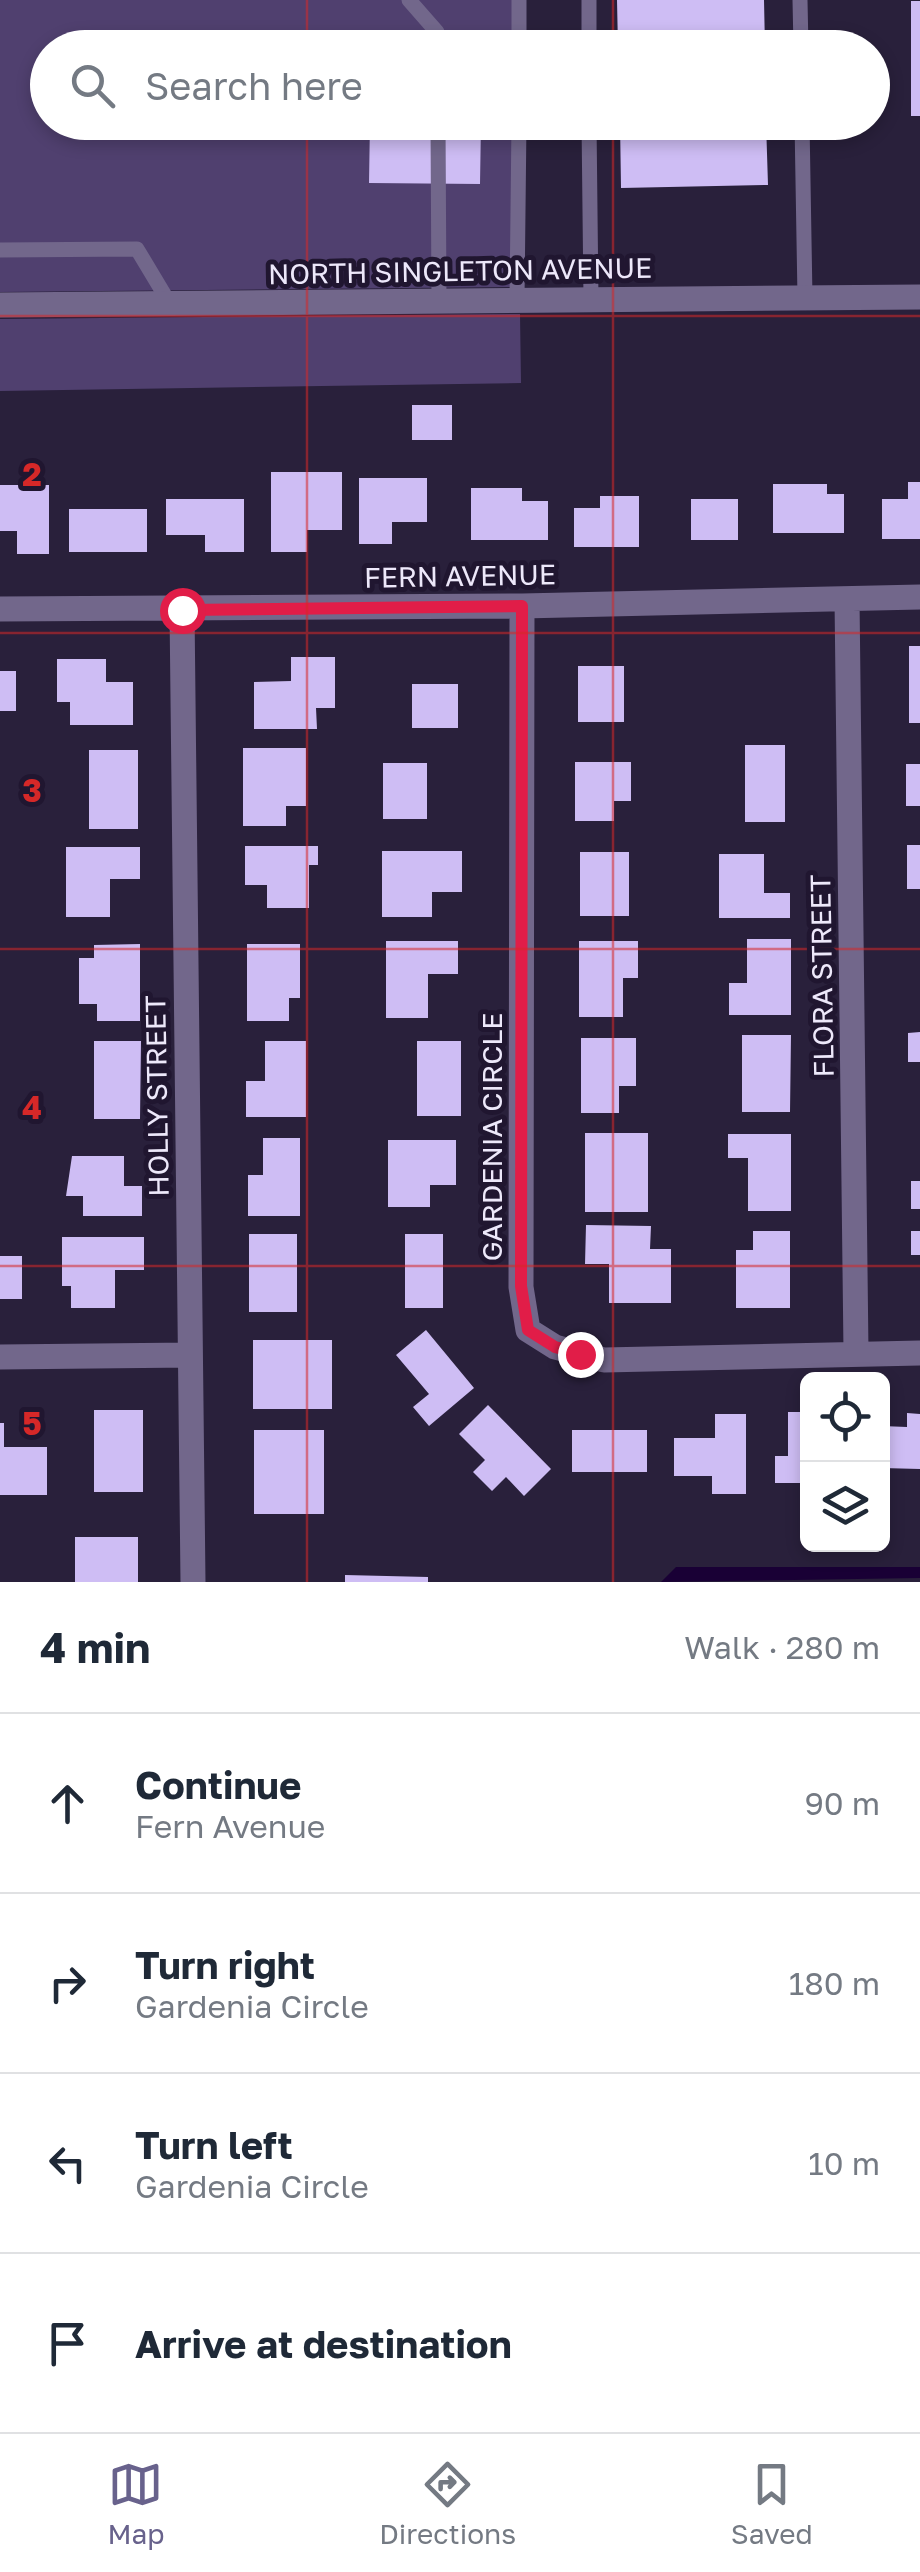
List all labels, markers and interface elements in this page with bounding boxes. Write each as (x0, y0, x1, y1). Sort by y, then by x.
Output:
search box (30, 30, 890, 140)
icon: search (65, 58, 120, 113)
text: Search here (145, 63, 363, 108)
street label: NORTH SINGLETON AVENUE (268, 251, 652, 290)
text: 2 (22, 455, 42, 493)
street label: FERN AVENUE (364, 557, 556, 594)
route start (160, 588, 206, 634)
text: 3 (22, 771, 42, 809)
street label: FLORA STREET (803, 874, 840, 1078)
street label: HOLLY STREET (138, 995, 175, 1197)
street label: GARDENIA CIRCLE (475, 1013, 508, 1261)
text: 4 (22, 1088, 42, 1126)
route end (558, 1332, 604, 1378)
map controls (800, 1372, 890, 1552)
button: locate (800, 1372, 890, 1462)
text: 5 (22, 1404, 42, 1442)
button: layers (800, 1462, 890, 1552)
text: 4 min (40, 1622, 150, 1672)
text: Walk · 280 m (684, 1628, 880, 1666)
text: Continue (135, 1762, 301, 1807)
icon: ahead (40, 1776, 95, 1831)
text: 90 m (804, 1784, 880, 1822)
text: Fern Avenue (135, 1807, 325, 1845)
text: Turn right (135, 1942, 315, 1987)
icon: right (40, 1956, 95, 2011)
text: 180 m (789, 1964, 880, 2002)
text: Gardenia Circle (135, 1987, 369, 2025)
text: Turn left (135, 2122, 293, 2167)
icon: left (40, 2136, 95, 2191)
text: 10 m (808, 2144, 880, 2182)
text: Gardenia Circle (135, 2167, 369, 2205)
icon: arrive (40, 2316, 95, 2371)
text: Arrive at destination (135, 2321, 512, 2366)
tab: Map (107, 2457, 165, 2550)
tab: Directions (379, 2457, 516, 2550)
tab: Saved (731, 2457, 813, 2550)

